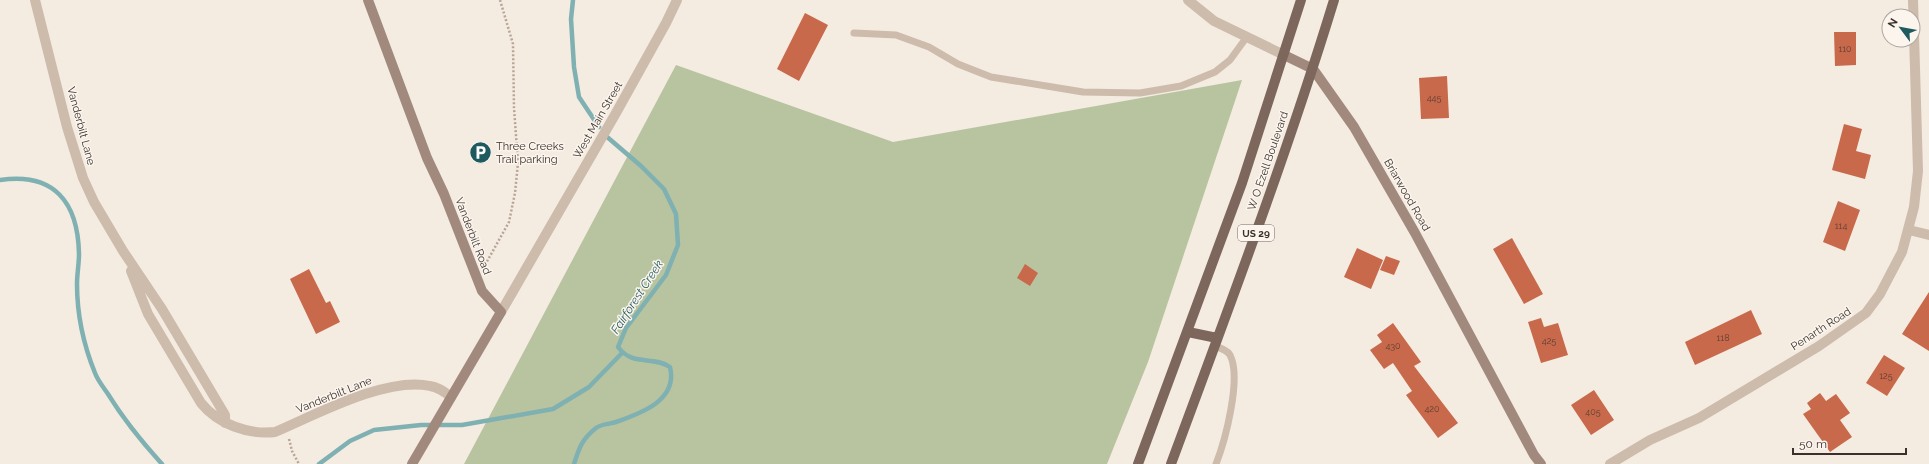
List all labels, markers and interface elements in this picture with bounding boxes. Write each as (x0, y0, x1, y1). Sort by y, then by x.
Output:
north arrow (1881, 8, 1921, 48)
text: N (1885, 16, 1901, 30)
house number: 110 (1838, 44, 1852, 54)
street label: West Main Street (571, 79, 625, 161)
street label: Vanderbilt Lane (64, 85, 98, 167)
house number: 445 (1427, 93, 1441, 103)
street label: W O Ezell Boulevard (1245, 110, 1291, 212)
parking icon: Three Creeks Trail parking (467, 139, 493, 165)
place label: Three Creeks Trail parking (496, 140, 564, 166)
street label: Briarwood Road (1381, 157, 1433, 234)
street label: Vanderbilt Road (452, 196, 494, 277)
house number: 114 (1835, 221, 1847, 231)
road number: US 29 (1238, 225, 1274, 241)
water label: Fairforest Creek (608, 257, 666, 336)
street label: Penarth Road (1789, 305, 1854, 353)
house number: 118 (1716, 333, 1730, 343)
house number: 425 (1542, 336, 1556, 346)
house number: 430 (1385, 341, 1401, 351)
house number: 125 (1879, 371, 1893, 381)
street label: Vanderbilt Lane (294, 374, 374, 416)
house number: 420 (1424, 404, 1440, 414)
house number: 405 (1585, 407, 1601, 417)
scale bar (1793, 430, 1906, 456)
text: 50 m (1799, 437, 1827, 451)

